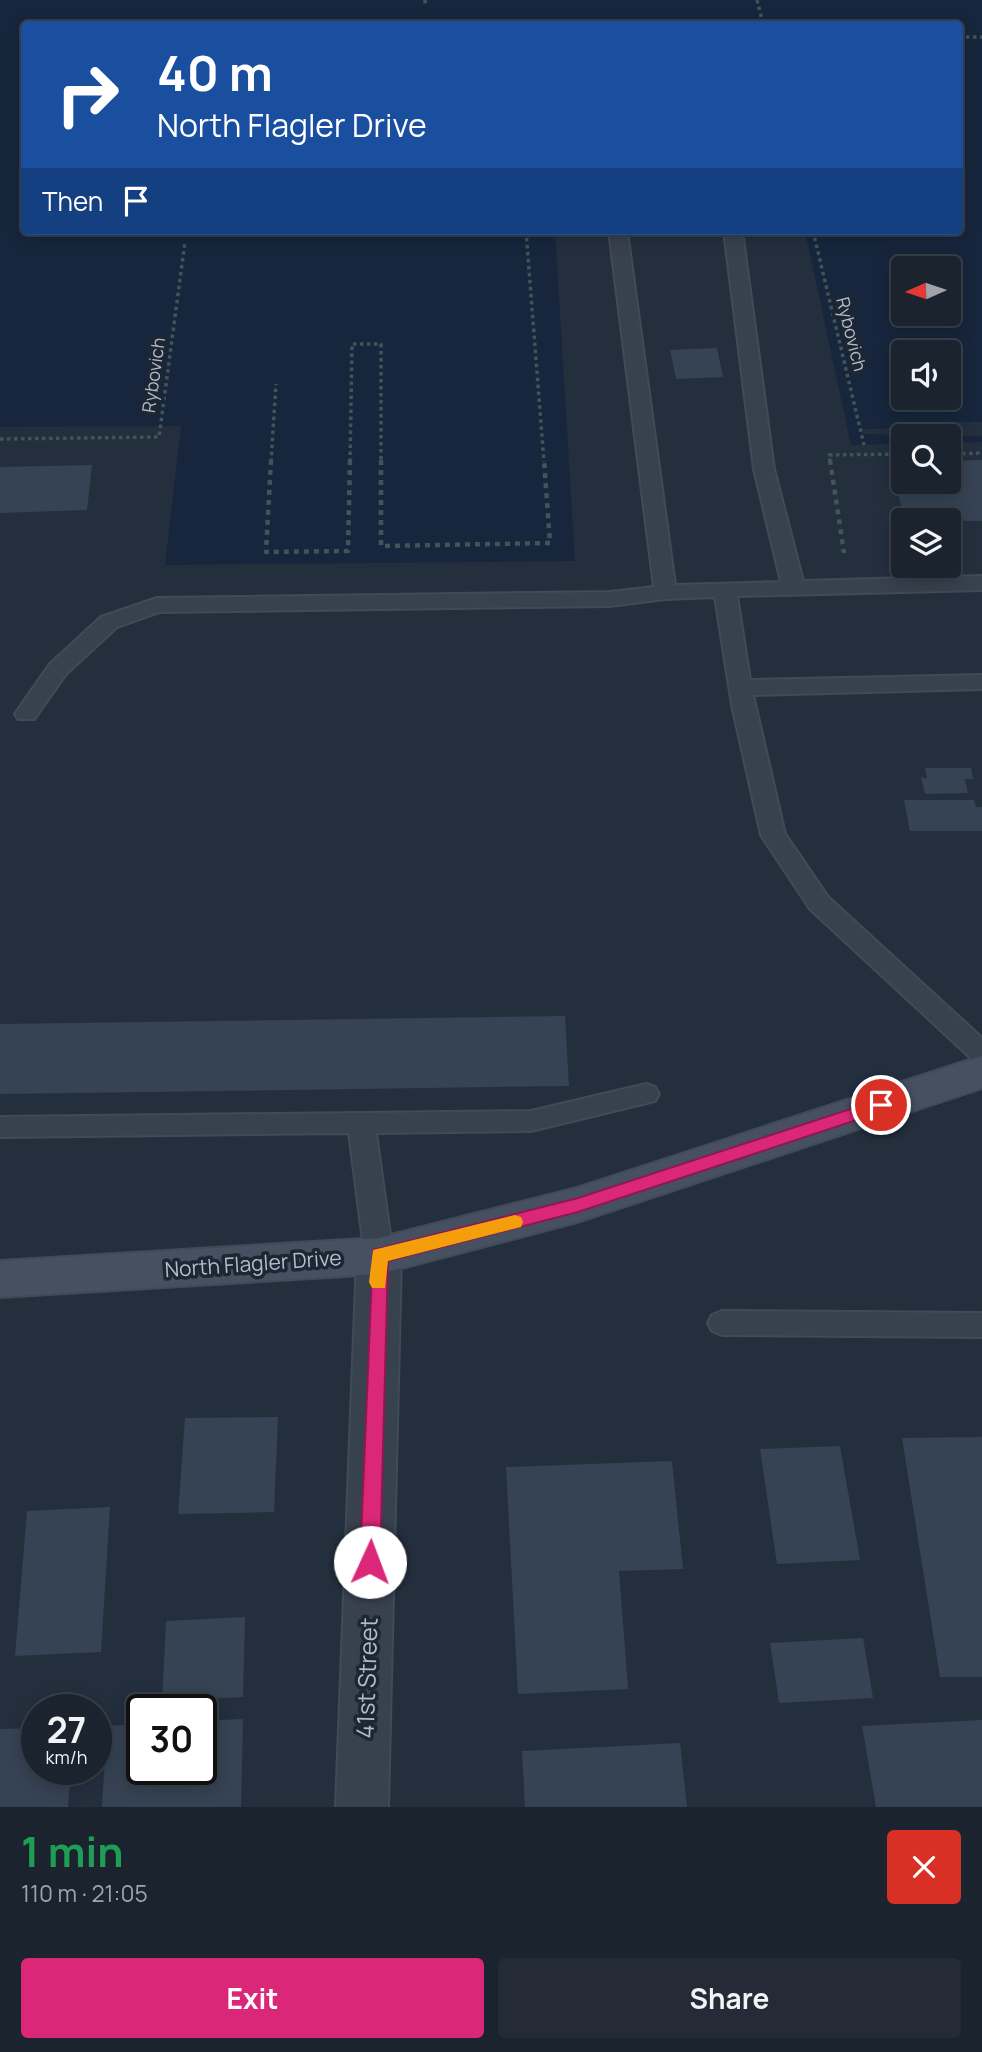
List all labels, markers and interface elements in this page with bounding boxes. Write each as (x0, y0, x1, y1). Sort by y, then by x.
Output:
text: 40 m (157, 39, 273, 106)
icon: right (42, 49, 133, 140)
text: North Flagler Drive (157, 103, 427, 147)
icon: arrive (117, 182, 155, 220)
text: Then (42, 183, 103, 219)
north arrow (891, 256, 961, 326)
map controls (891, 256, 961, 578)
street label: Rybovich (831, 294, 873, 374)
street label: Rybovich (136, 336, 170, 414)
button: sound (891, 340, 961, 410)
button: search (891, 424, 961, 494)
button: layers (891, 508, 961, 578)
pin (851, 1075, 911, 1135)
icon: arrive (862, 1086, 900, 1124)
street label: North Flagler Drive (164, 1243, 342, 1283)
position arrow (333, 1525, 407, 1599)
street label: 41st Street (347, 1617, 385, 1739)
speed limit sign: 30 (126, 1694, 217, 1785)
text: 27 (47, 1706, 86, 1754)
text: km/h (46, 1745, 87, 1769)
text: 1 min (21, 1822, 124, 1880)
button: close (887, 1830, 961, 1904)
text: 110 m · 21:05 (21, 1877, 148, 1909)
button: Exit (21, 1958, 484, 2038)
button: Share (498, 1958, 961, 2038)

